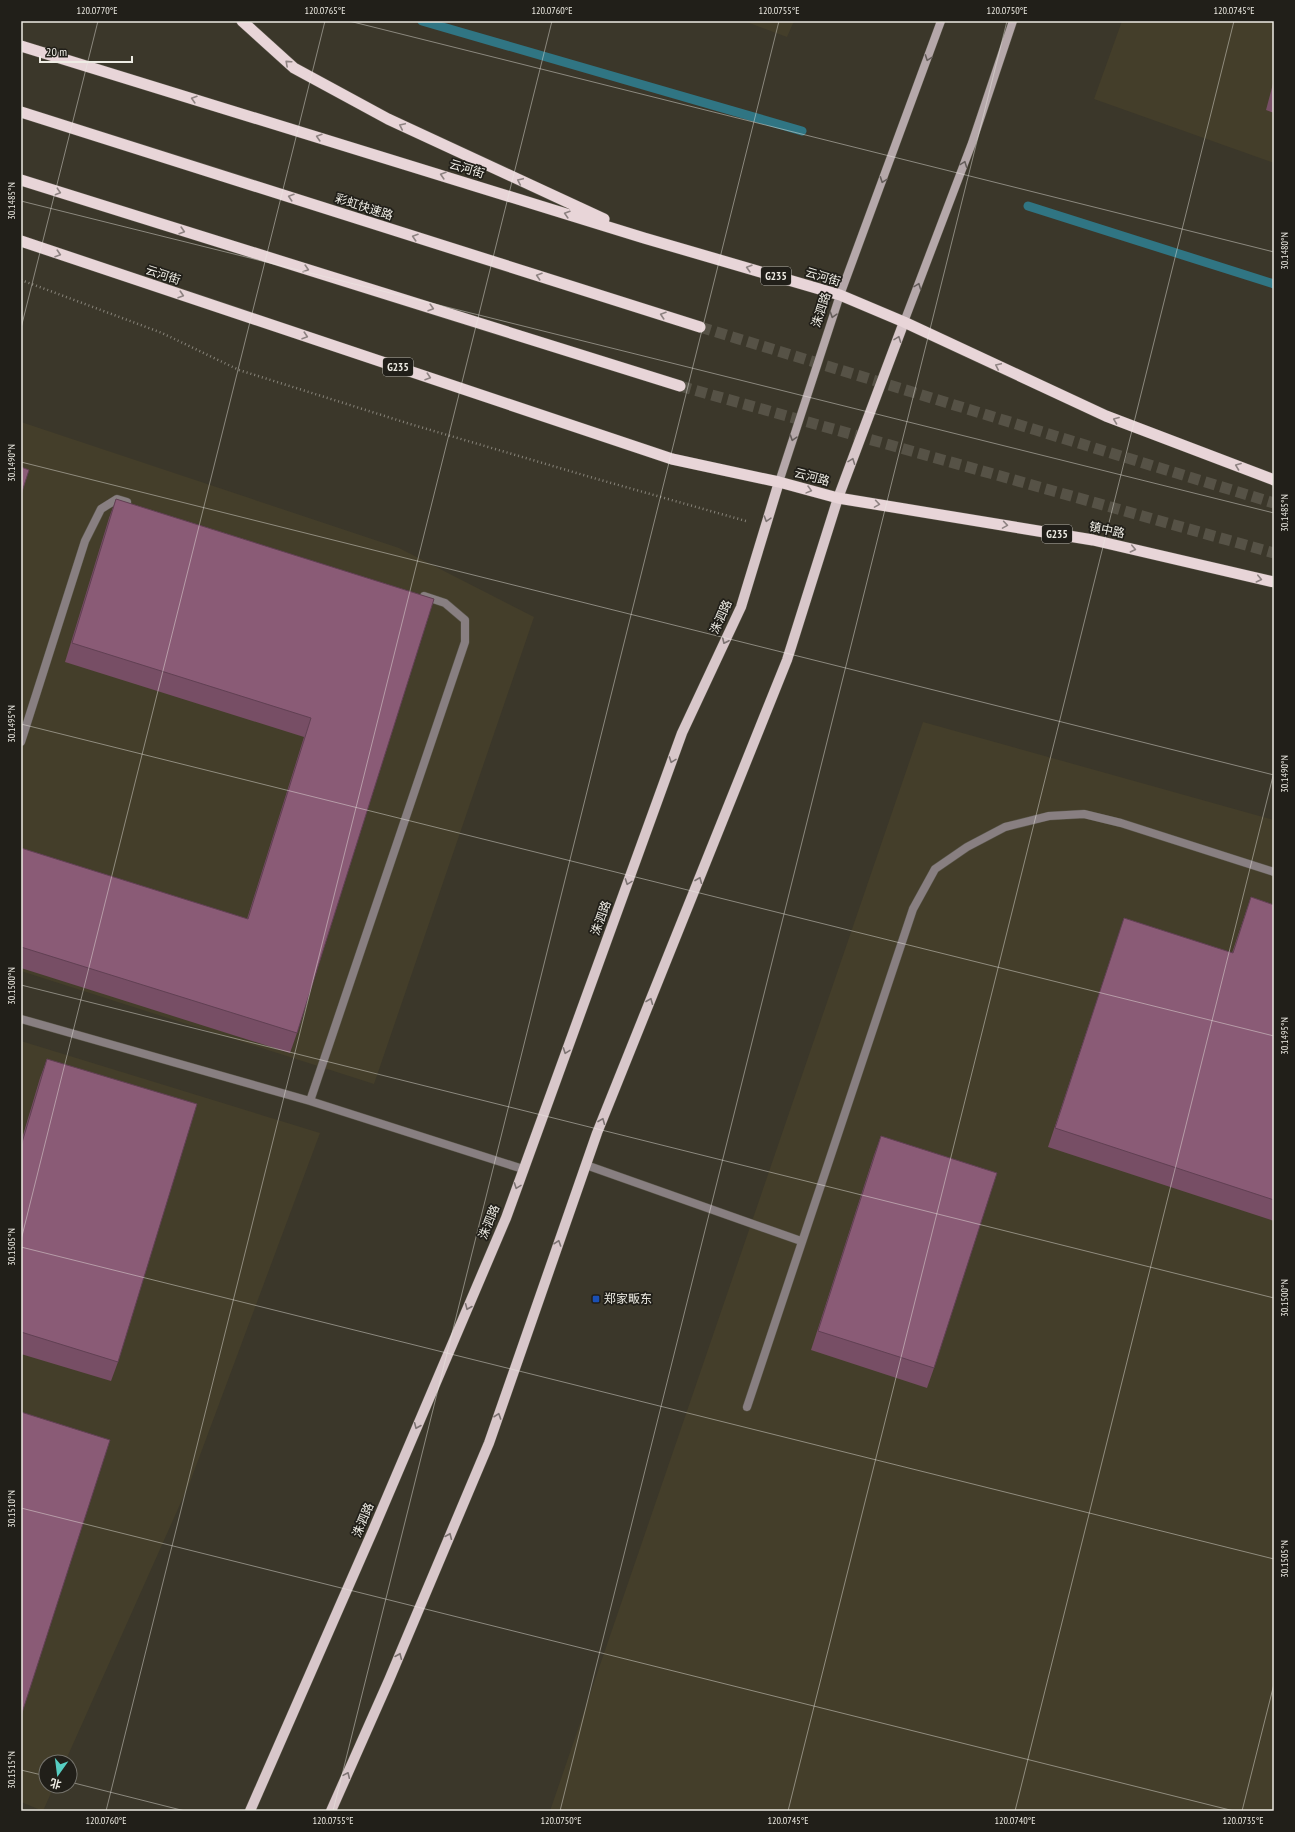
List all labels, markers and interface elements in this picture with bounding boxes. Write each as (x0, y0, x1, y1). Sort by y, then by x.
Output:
text: 120.0770°E (77, 4, 118, 17)
text: 120.0765°E (305, 4, 346, 17)
text: 120.0760°E (532, 4, 573, 17)
text: 120.0755°E (759, 4, 800, 17)
text: 120.0750°E (987, 4, 1028, 17)
text: 120.0745°E (1214, 4, 1255, 17)
scale bar (40, 38, 132, 64)
text: 20 m (46, 44, 67, 59)
one-way arrow (924, 54, 932, 61)
one-way arrow (286, 61, 293, 68)
one-way arrow (191, 95, 198, 104)
one-way arrow (399, 123, 406, 131)
one-way arrow (315, 133, 322, 142)
street label: 云河街 (448, 156, 487, 181)
one-way arrow (959, 160, 967, 167)
one-way arrow (440, 171, 447, 180)
one-way arrow (879, 176, 887, 183)
one-way arrow (517, 177, 524, 185)
text: 30.1485°N (5, 182, 18, 220)
one-way arrow (55, 187, 62, 196)
street label: 彩虹快速路 (333, 190, 395, 223)
one-way arrow (288, 194, 295, 202)
one-way arrow (564, 210, 571, 219)
one-way arrow (179, 226, 186, 235)
text: 30.1480°N (1278, 232, 1291, 270)
one-way arrow (412, 233, 419, 242)
one-way arrow (54, 249, 61, 258)
street label: 云河街 (144, 262, 183, 287)
one-way arrow (303, 264, 310, 273)
one-way arrow (745, 264, 752, 273)
street label: 云河街 (804, 264, 843, 289)
road number: G235 (761, 267, 791, 285)
one-way arrow (536, 272, 543, 281)
one-way arrow (914, 282, 922, 289)
one-way arrow (178, 290, 185, 299)
street label: 洙泗路 (808, 290, 833, 329)
one-way arrow (427, 303, 434, 312)
one-way arrow (659, 311, 666, 320)
one-way arrow (829, 311, 838, 318)
one-way arrow (301, 331, 308, 340)
one-way arrow (893, 336, 901, 343)
road number: G235 (383, 358, 413, 376)
one-way arrow (994, 362, 1001, 370)
one-way arrow (424, 372, 431, 381)
one-way arrow (1113, 416, 1120, 424)
one-way arrow (789, 435, 798, 442)
text: 30.1490°N (5, 444, 18, 482)
one-way arrow (848, 458, 856, 465)
one-way arrow (1234, 462, 1241, 470)
street label: 云河路 (793, 465, 831, 488)
one-way arrow (805, 485, 812, 493)
text: 30.1485°N (1278, 494, 1291, 532)
one-way arrow (874, 499, 880, 508)
one-way arrow (763, 515, 772, 522)
street label: 镇中路 (1088, 518, 1126, 541)
one-way arrow (1002, 520, 1008, 529)
road number: G235 (1042, 525, 1072, 543)
one-way arrow (1129, 544, 1136, 553)
one-way arrow (1256, 574, 1263, 582)
street label: 洙泗路 (706, 597, 735, 636)
one-way arrow (721, 638, 729, 645)
text: 30.1495°N (5, 705, 18, 743)
text: 30.1490°N (1278, 755, 1291, 793)
one-way arrow (668, 757, 677, 764)
one-way arrow (695, 877, 703, 884)
one-way arrow (624, 879, 632, 886)
street label: 洙泗路 (587, 898, 614, 937)
text: 30.1500°N (5, 967, 18, 1005)
one-way arrow (646, 997, 654, 1004)
text: 30.1495°N (1278, 1017, 1291, 1055)
one-way arrow (563, 1047, 571, 1054)
one-way arrow (597, 1118, 605, 1125)
one-way arrow (513, 1183, 522, 1190)
street label: 洙泗路 (475, 1202, 502, 1241)
text: 30.1505°N (5, 1228, 18, 1266)
one-way arrow (553, 1240, 562, 1247)
text: 30.1500°N (1278, 1279, 1291, 1317)
place label: 郑家畈东 (604, 1291, 652, 1306)
marker: 郑家畈东 (591, 1294, 601, 1304)
one-way arrow (465, 1302, 473, 1310)
one-way arrow (493, 1413, 502, 1420)
one-way arrow (414, 1423, 422, 1430)
text: 30.1510°N (5, 1490, 18, 1528)
street label: 洙泗路 (349, 1500, 376, 1539)
one-way arrow (445, 1533, 453, 1540)
text: 30.1505°N (1278, 1540, 1291, 1578)
one-way arrow (394, 1653, 402, 1661)
text: 30.1515°N (5, 1751, 18, 1789)
north arrow (38, 1754, 78, 1794)
one-way arrow (342, 1772, 350, 1780)
text: 北 (49, 1776, 63, 1792)
text: 120.0760°E (86, 1814, 127, 1827)
text: 120.0755°E (313, 1814, 354, 1827)
text: 120.0750°E (541, 1814, 582, 1827)
text: 120.0745°E (768, 1814, 809, 1827)
text: 120.0740°E (995, 1814, 1036, 1827)
text: 120.0735°E (1223, 1814, 1264, 1827)

